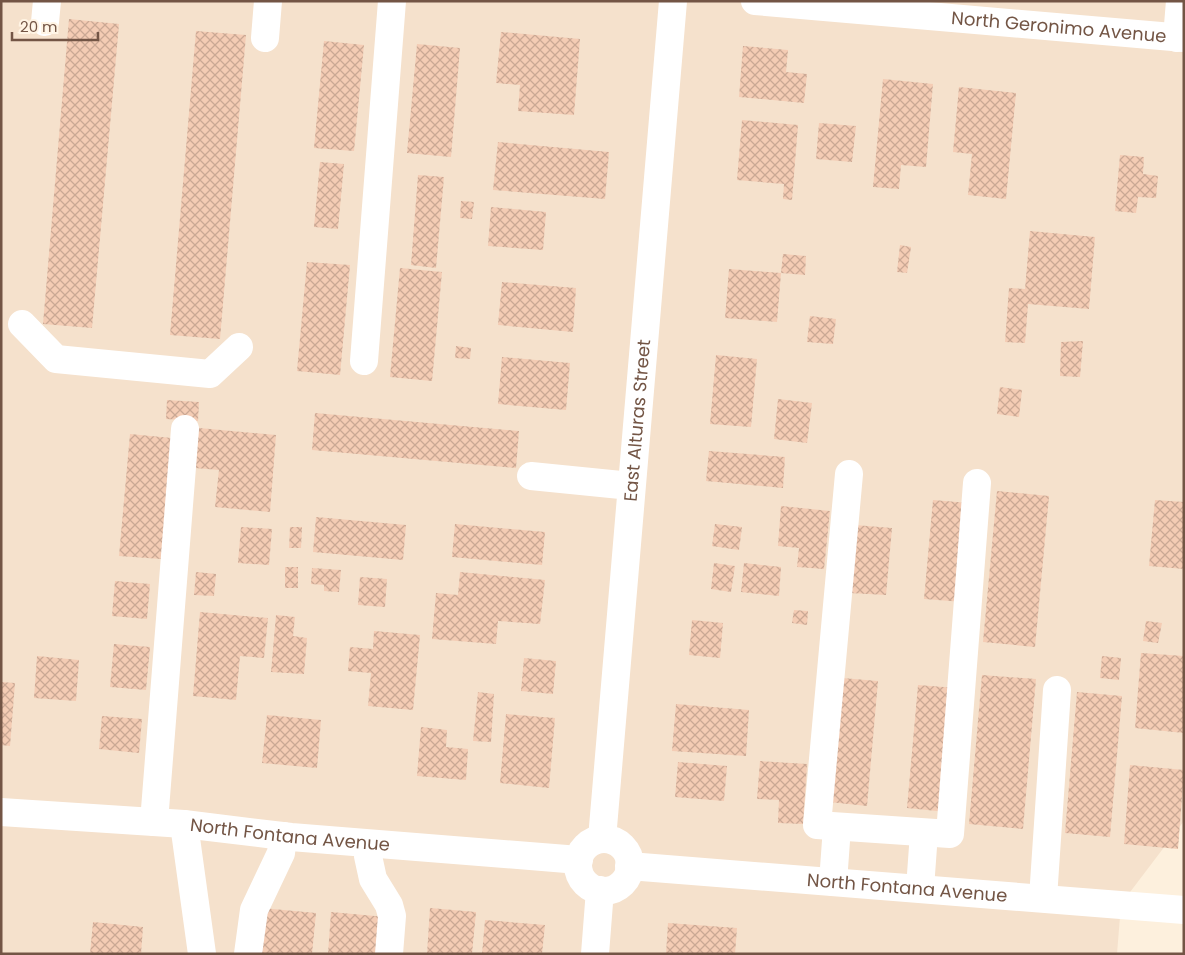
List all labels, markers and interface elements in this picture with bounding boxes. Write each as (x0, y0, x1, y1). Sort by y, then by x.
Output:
street label: North Geronimo Avenue (950, 5, 1167, 48)
scale bar (12, 10, 99, 42)
text: 20 m (20, 16, 58, 37)
street label: East Alturas Street (618, 338, 656, 503)
street label: North Fontana Avenue (189, 812, 391, 857)
street label: North Fontana Avenue (806, 867, 1008, 908)

